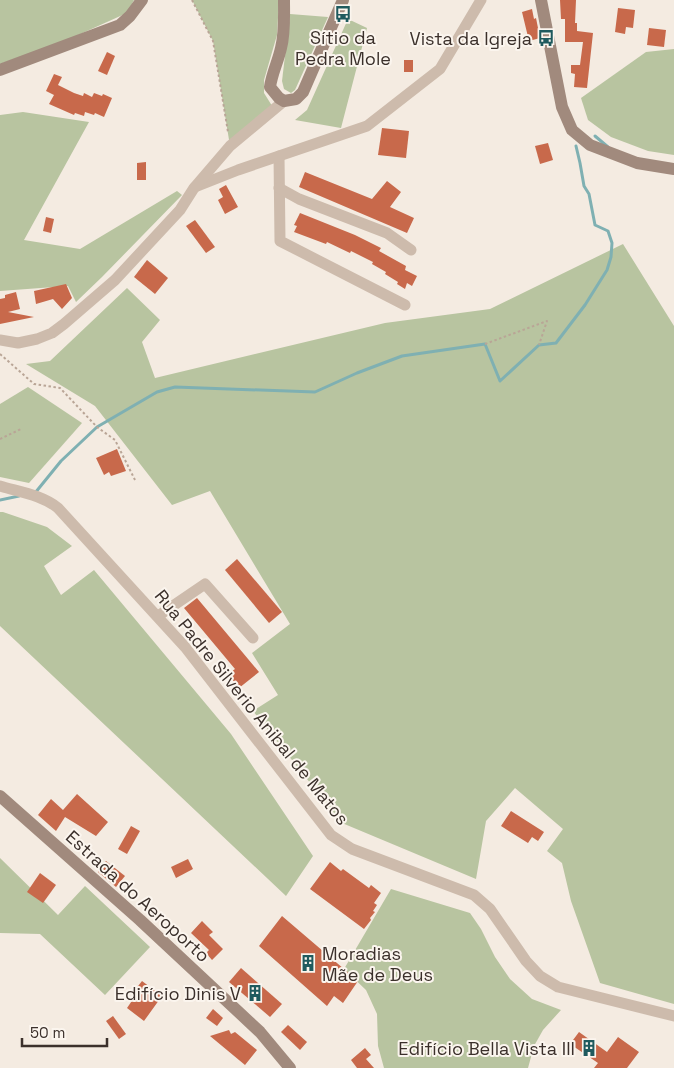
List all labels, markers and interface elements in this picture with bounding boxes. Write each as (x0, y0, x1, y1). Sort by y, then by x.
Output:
bus stop icon: Sítio da Pedra Mole (333, 4, 353, 24)
place label: Sítio da Pedra Mole (295, 26, 391, 70)
place label: Vista da Igreja (410, 27, 532, 50)
bus stop icon: Vista da Igreja (536, 28, 556, 48)
street label: Rua Padre Silverio Anibal de Matos (150, 585, 354, 829)
street label: Estrada do Aeroporto (61, 825, 215, 967)
place label: Moradias Mãe de Deus (322, 942, 433, 986)
building icon: Moradias Mãe de Deus (298, 953, 318, 973)
place label: Edifício Dinis V (115, 982, 241, 1005)
building icon: Edifício Dinis V (245, 983, 265, 1003)
scale bar (22, 1016, 108, 1048)
text: 50 m (30, 1023, 65, 1042)
place label: Edifício Bella Vista III (398, 1037, 575, 1060)
building icon: Edifício Bella Vista III (579, 1038, 599, 1058)

